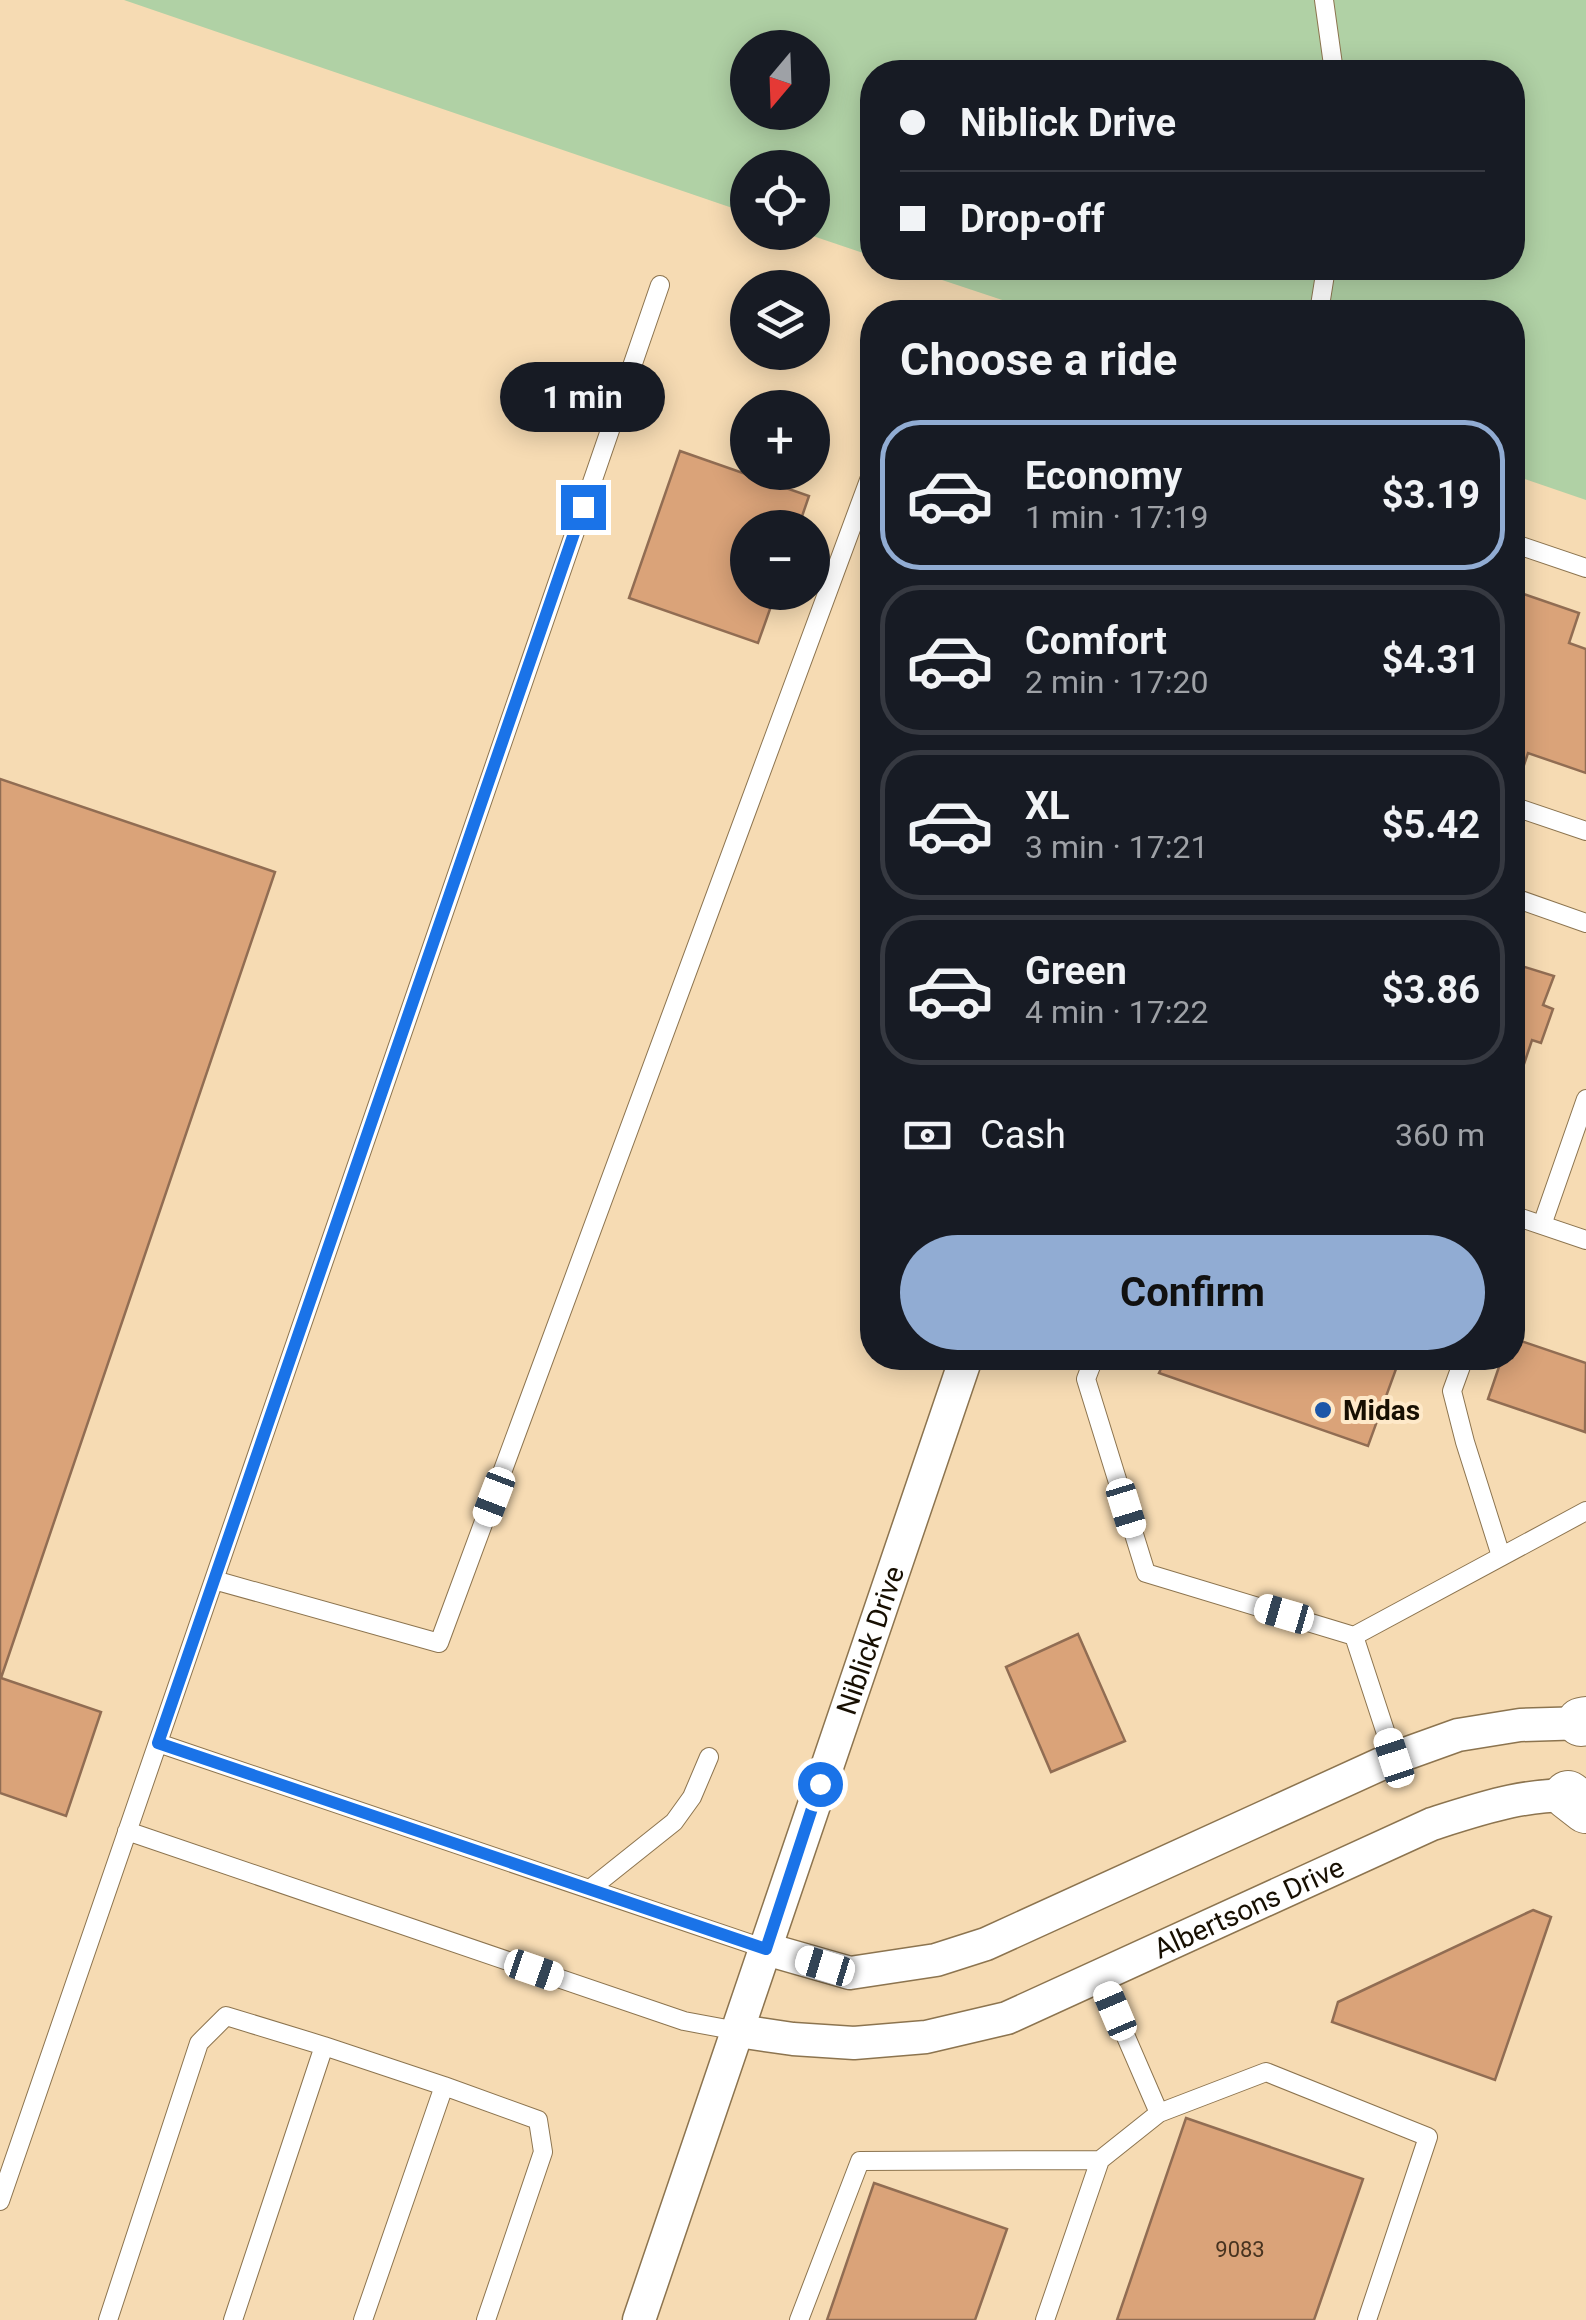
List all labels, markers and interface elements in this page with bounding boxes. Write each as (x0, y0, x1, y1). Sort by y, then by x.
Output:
north arrow (730, 30, 830, 130)
map controls (730, 30, 830, 610)
text: Niblick Drive (960, 101, 1176, 145)
button: locate (730, 150, 830, 250)
text: Drop-off (960, 197, 1105, 241)
button: layers (730, 270, 830, 370)
text: Choose a ride (900, 333, 1177, 386)
callout: 1 min (500, 362, 666, 432)
text: 1 min (542, 378, 623, 416)
button: + (730, 390, 830, 490)
icon: car (905, 450, 995, 540)
text: Economy (1025, 454, 1182, 498)
text: $3.19 (1382, 473, 1480, 517)
route end (561, 485, 606, 530)
text: 1 min · 17:19 (1025, 498, 1208, 536)
button: − (730, 510, 830, 610)
icon: car (905, 615, 995, 705)
text: Comfort (1025, 619, 1167, 663)
text: $4.31 (1382, 638, 1480, 682)
text: 2 min · 17:20 (1025, 663, 1208, 701)
icon: car (905, 780, 995, 870)
text: XL (1025, 784, 1070, 828)
text: $5.42 (1382, 803, 1480, 847)
text: 3 min · 17:21 (1025, 828, 1208, 866)
icon: car (905, 945, 995, 1035)
text: Green (1025, 949, 1127, 993)
text: $3.86 (1382, 968, 1480, 1012)
text: 4 min · 17:22 (1025, 993, 1208, 1031)
icon: cash (900, 1108, 955, 1163)
text: Cash (980, 1113, 1066, 1157)
text: 360 m (1395, 1116, 1485, 1154)
button: Confirm (900, 1235, 1485, 1350)
place label: Midas (1343, 1394, 1420, 1427)
marker: Midas (1312, 1399, 1334, 1421)
car (469, 1464, 519, 1530)
car (1103, 1475, 1149, 1541)
street label: Niblick Drive (830, 1562, 911, 1719)
car (1251, 1591, 1317, 1637)
car (1370, 1725, 1418, 1791)
route start (798, 1762, 843, 1807)
street label: Albertsons Drive (1149, 1850, 1349, 1965)
car (792, 1943, 858, 1989)
car (501, 1946, 567, 1994)
car (1089, 1978, 1141, 2044)
house number: 9083 (1215, 2237, 1265, 2262)

